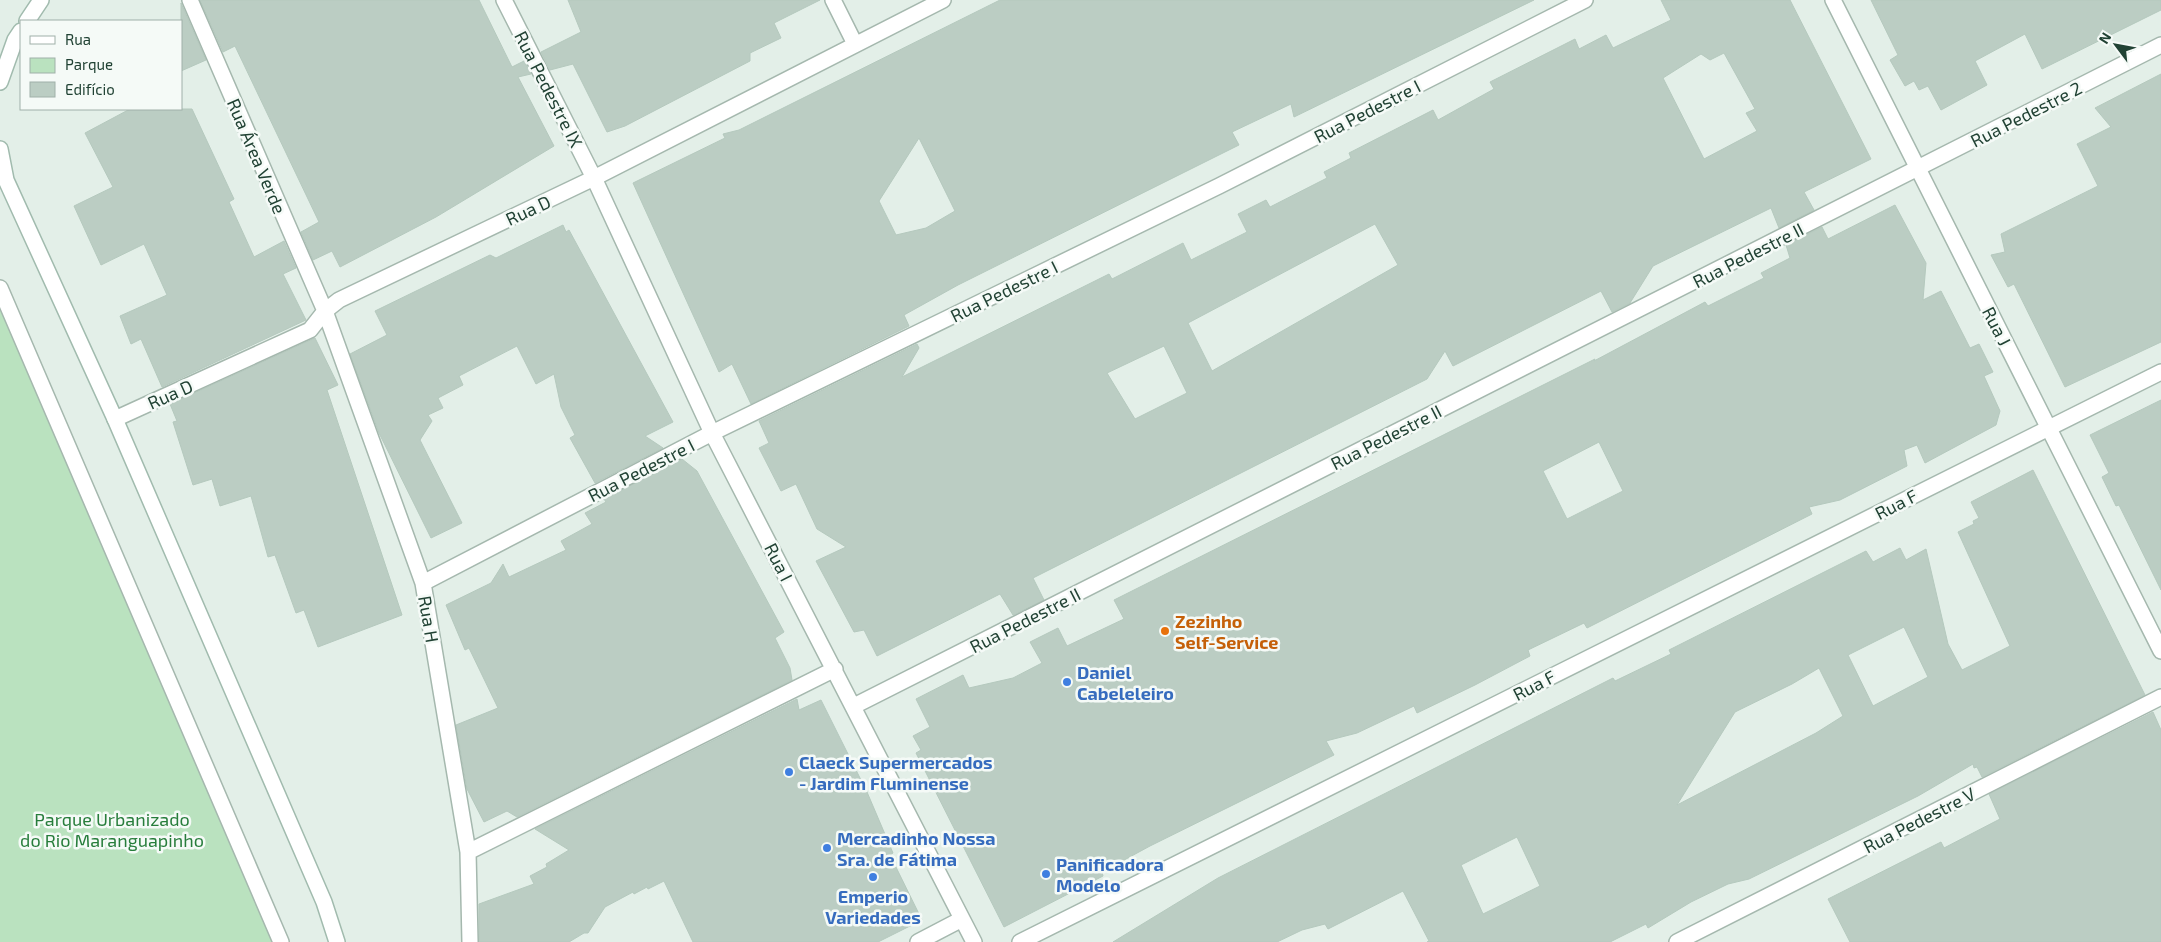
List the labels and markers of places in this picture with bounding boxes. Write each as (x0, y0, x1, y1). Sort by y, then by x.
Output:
place label: Zezinho Self-Service (1175, 610, 1278, 653)
marker: Zezinho Self-Service (1159, 625, 1171, 637)
place label: Daniel Cabeleleiro (1077, 661, 1174, 704)
marker: Daniel Cabeleleiro (1061, 676, 1073, 688)
place label: Claeck Supermercados - Jardim Fluminense (799, 751, 993, 794)
marker: Claeck Supermercados - Jardim Fluminense (783, 766, 795, 778)
place label: Mercadinho Nossa Sra. de Fátima (837, 827, 995, 870)
marker: Mercadinho Nossa Sra. de Fátima (821, 842, 833, 854)
place label: Panificadora Modelo (1056, 853, 1164, 896)
marker: Panificadora Modelo (1040, 868, 1052, 880)
marker: Emperio Variedades (867, 871, 879, 883)
place label: Emperio Variedades (825, 885, 921, 928)

